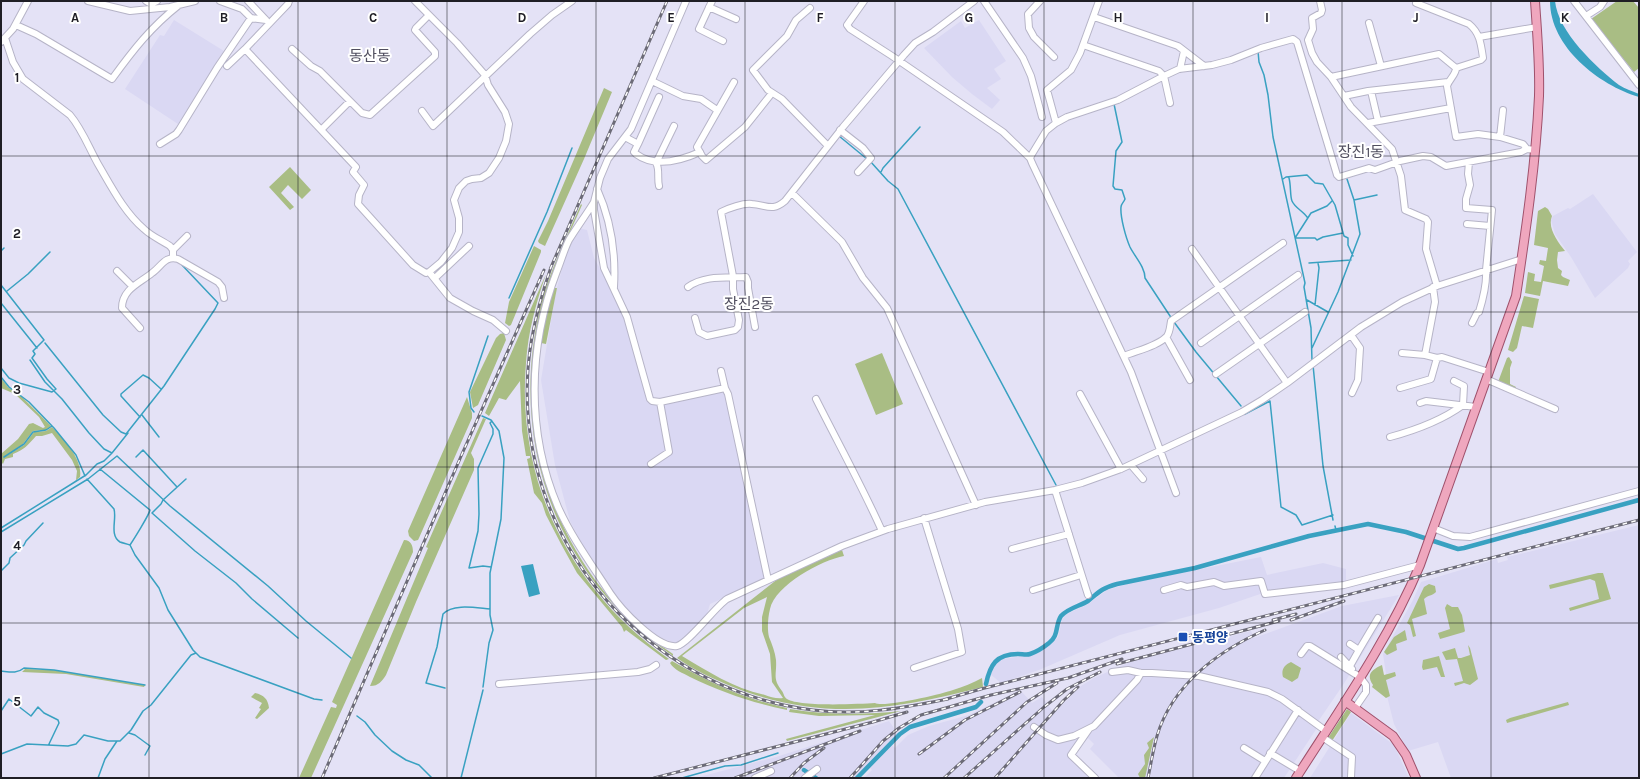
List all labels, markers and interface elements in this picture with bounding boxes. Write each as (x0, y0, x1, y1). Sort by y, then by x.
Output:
text: A (71, 10, 79, 25)
text: B (220, 10, 228, 25)
text: C (369, 10, 377, 25)
text: D (518, 10, 527, 25)
text: E (667, 10, 675, 25)
text: F (816, 10, 824, 25)
text: G (965, 10, 973, 25)
text: H (1113, 10, 1123, 25)
text: I (1265, 10, 1269, 25)
text: J (1413, 10, 1419, 25)
text: K (1561, 10, 1570, 25)
district label: 동산동 (349, 47, 391, 65)
text: 1 (15, 70, 19, 85)
district label: 장진1동 (1338, 143, 1384, 161)
text: 2 (13, 226, 21, 241)
district label: 장진2동 (724, 295, 774, 313)
text: 3 (13, 382, 21, 397)
text: 4 (13, 538, 21, 553)
place label: 동평양 (1192, 630, 1228, 645)
marker: 동평양 (1177, 631, 1189, 643)
text: 5 (13, 694, 21, 709)

